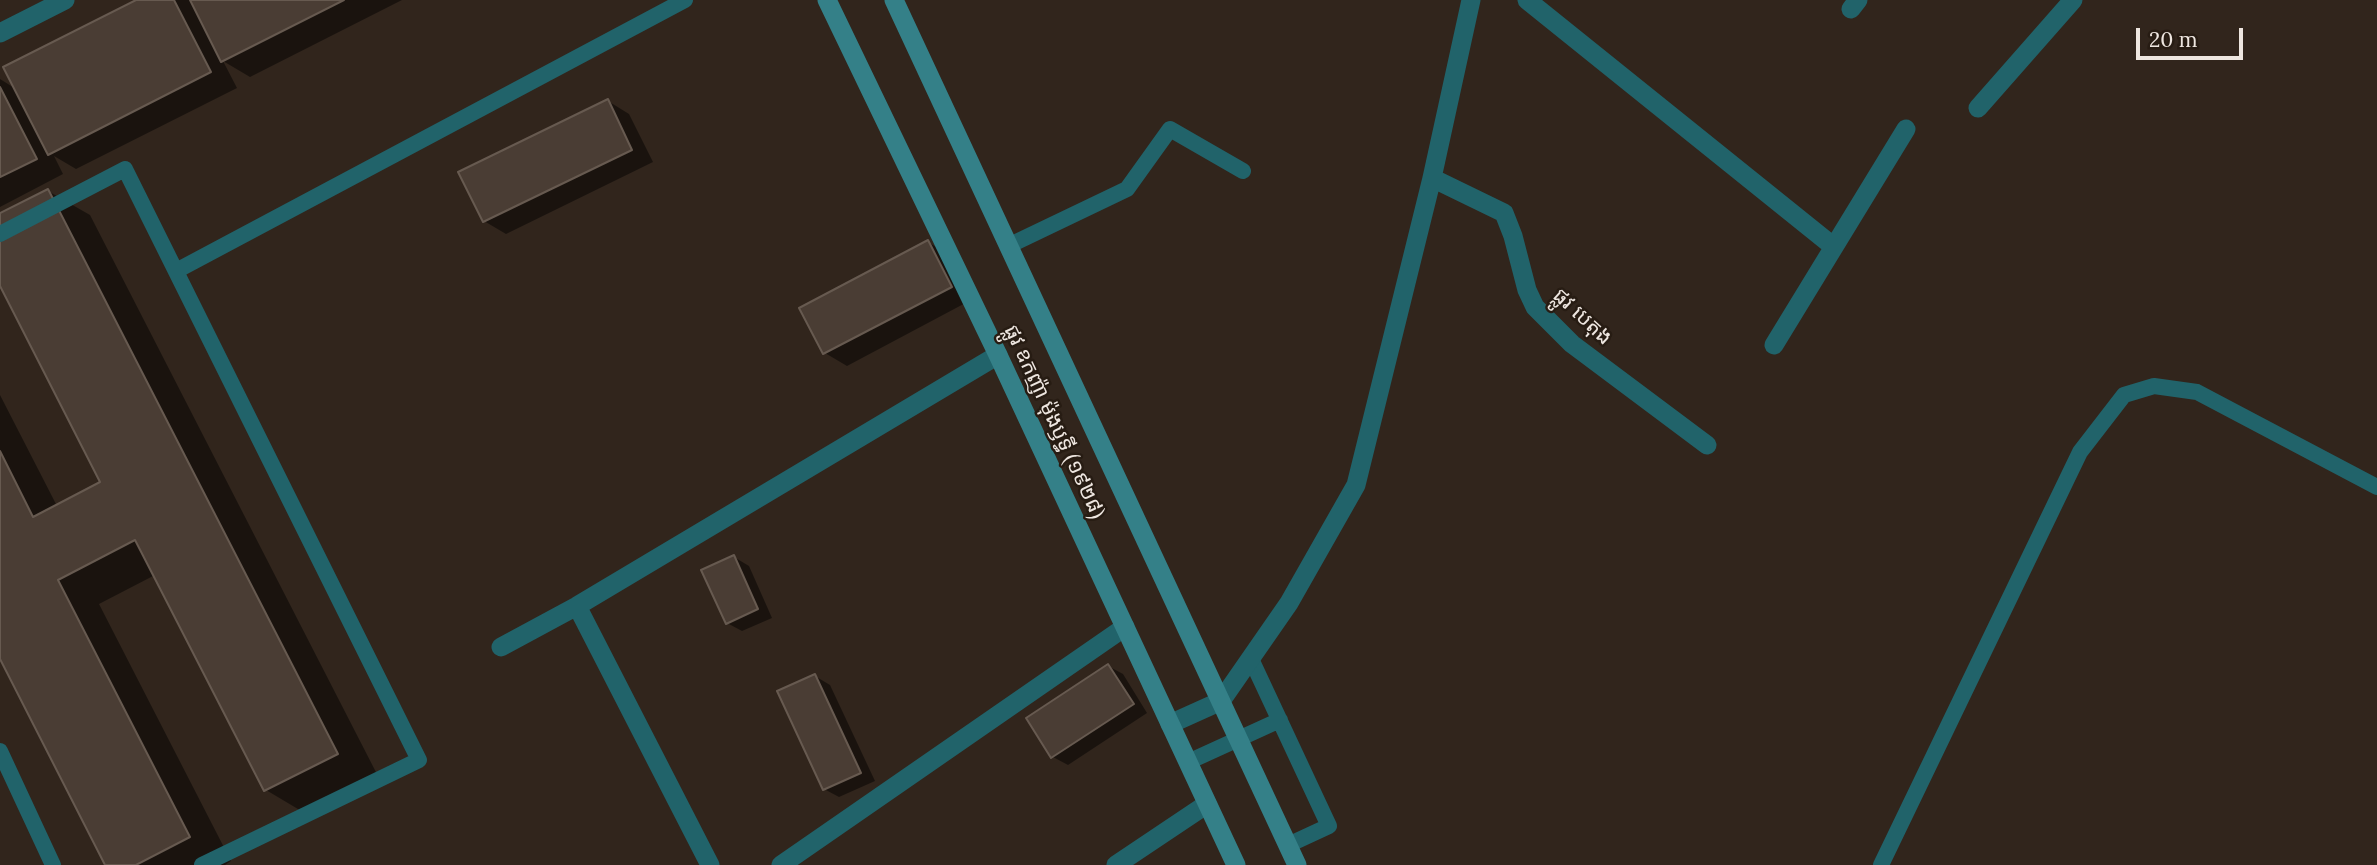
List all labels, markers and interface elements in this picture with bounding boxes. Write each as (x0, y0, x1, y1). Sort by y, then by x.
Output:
scale bar (2139, 14, 2246, 58)
text: 20 m (2149, 26, 2198, 53)
street label: ផ្លូវ បេតុង (1547, 283, 1617, 351)
street label: ផ្លូវ ឧកញ៉ា ម៉ុងឫទ្ធី (១៩២៨) (998, 321, 1110, 523)

